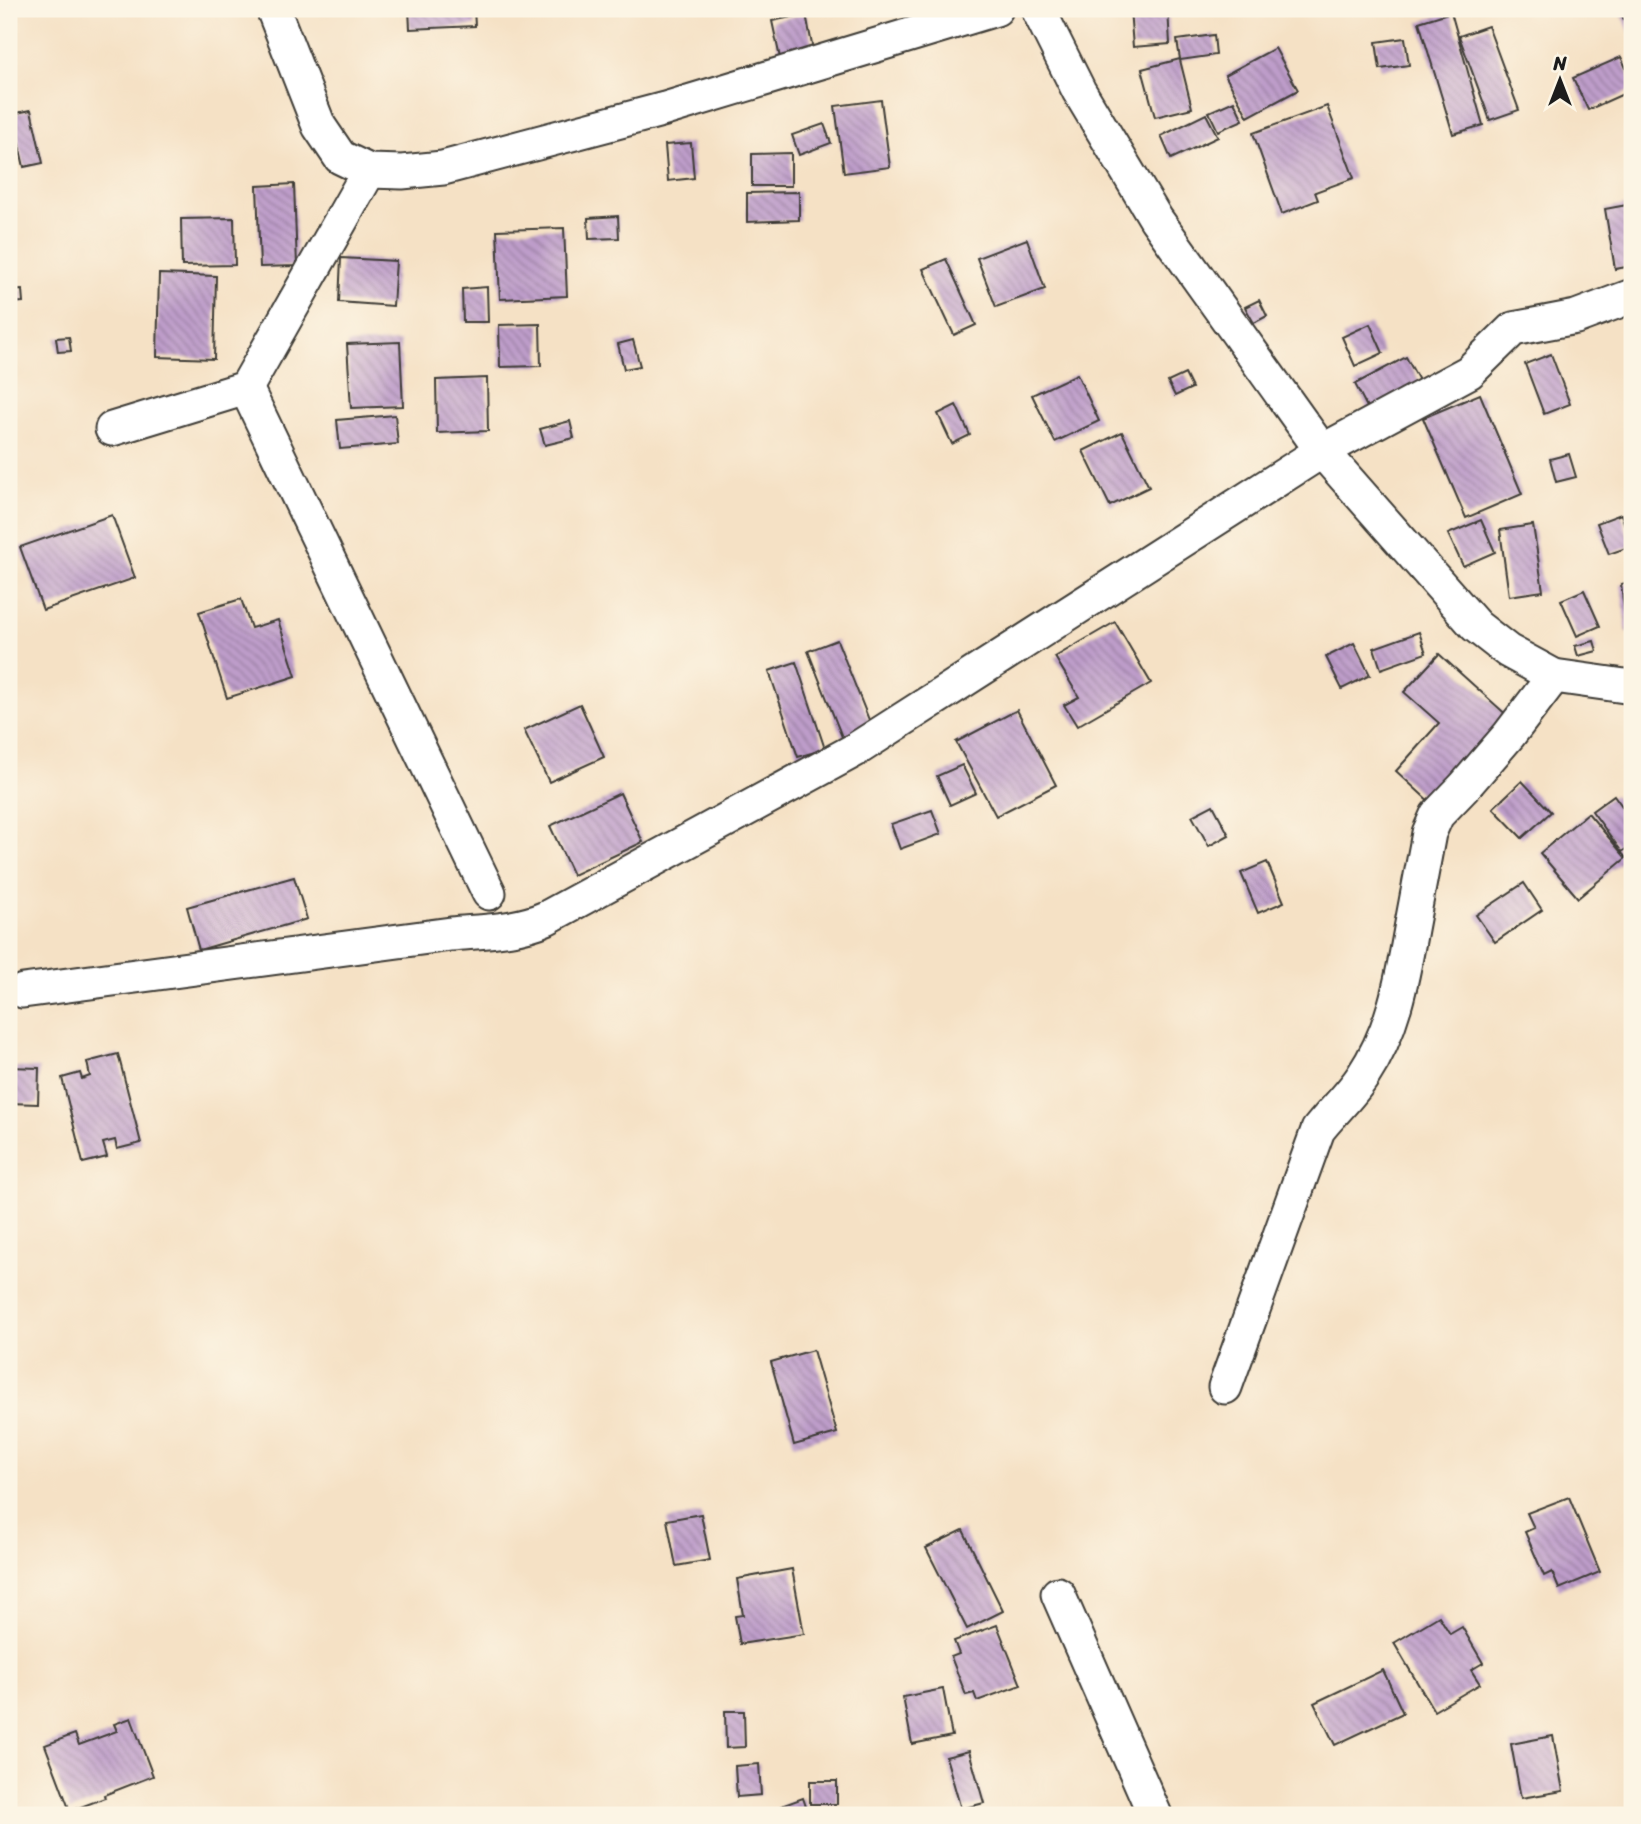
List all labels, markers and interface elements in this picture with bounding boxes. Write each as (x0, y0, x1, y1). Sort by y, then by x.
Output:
north arrow (1526, 46, 1596, 116)
text: N (1552, 47, 1567, 80)

